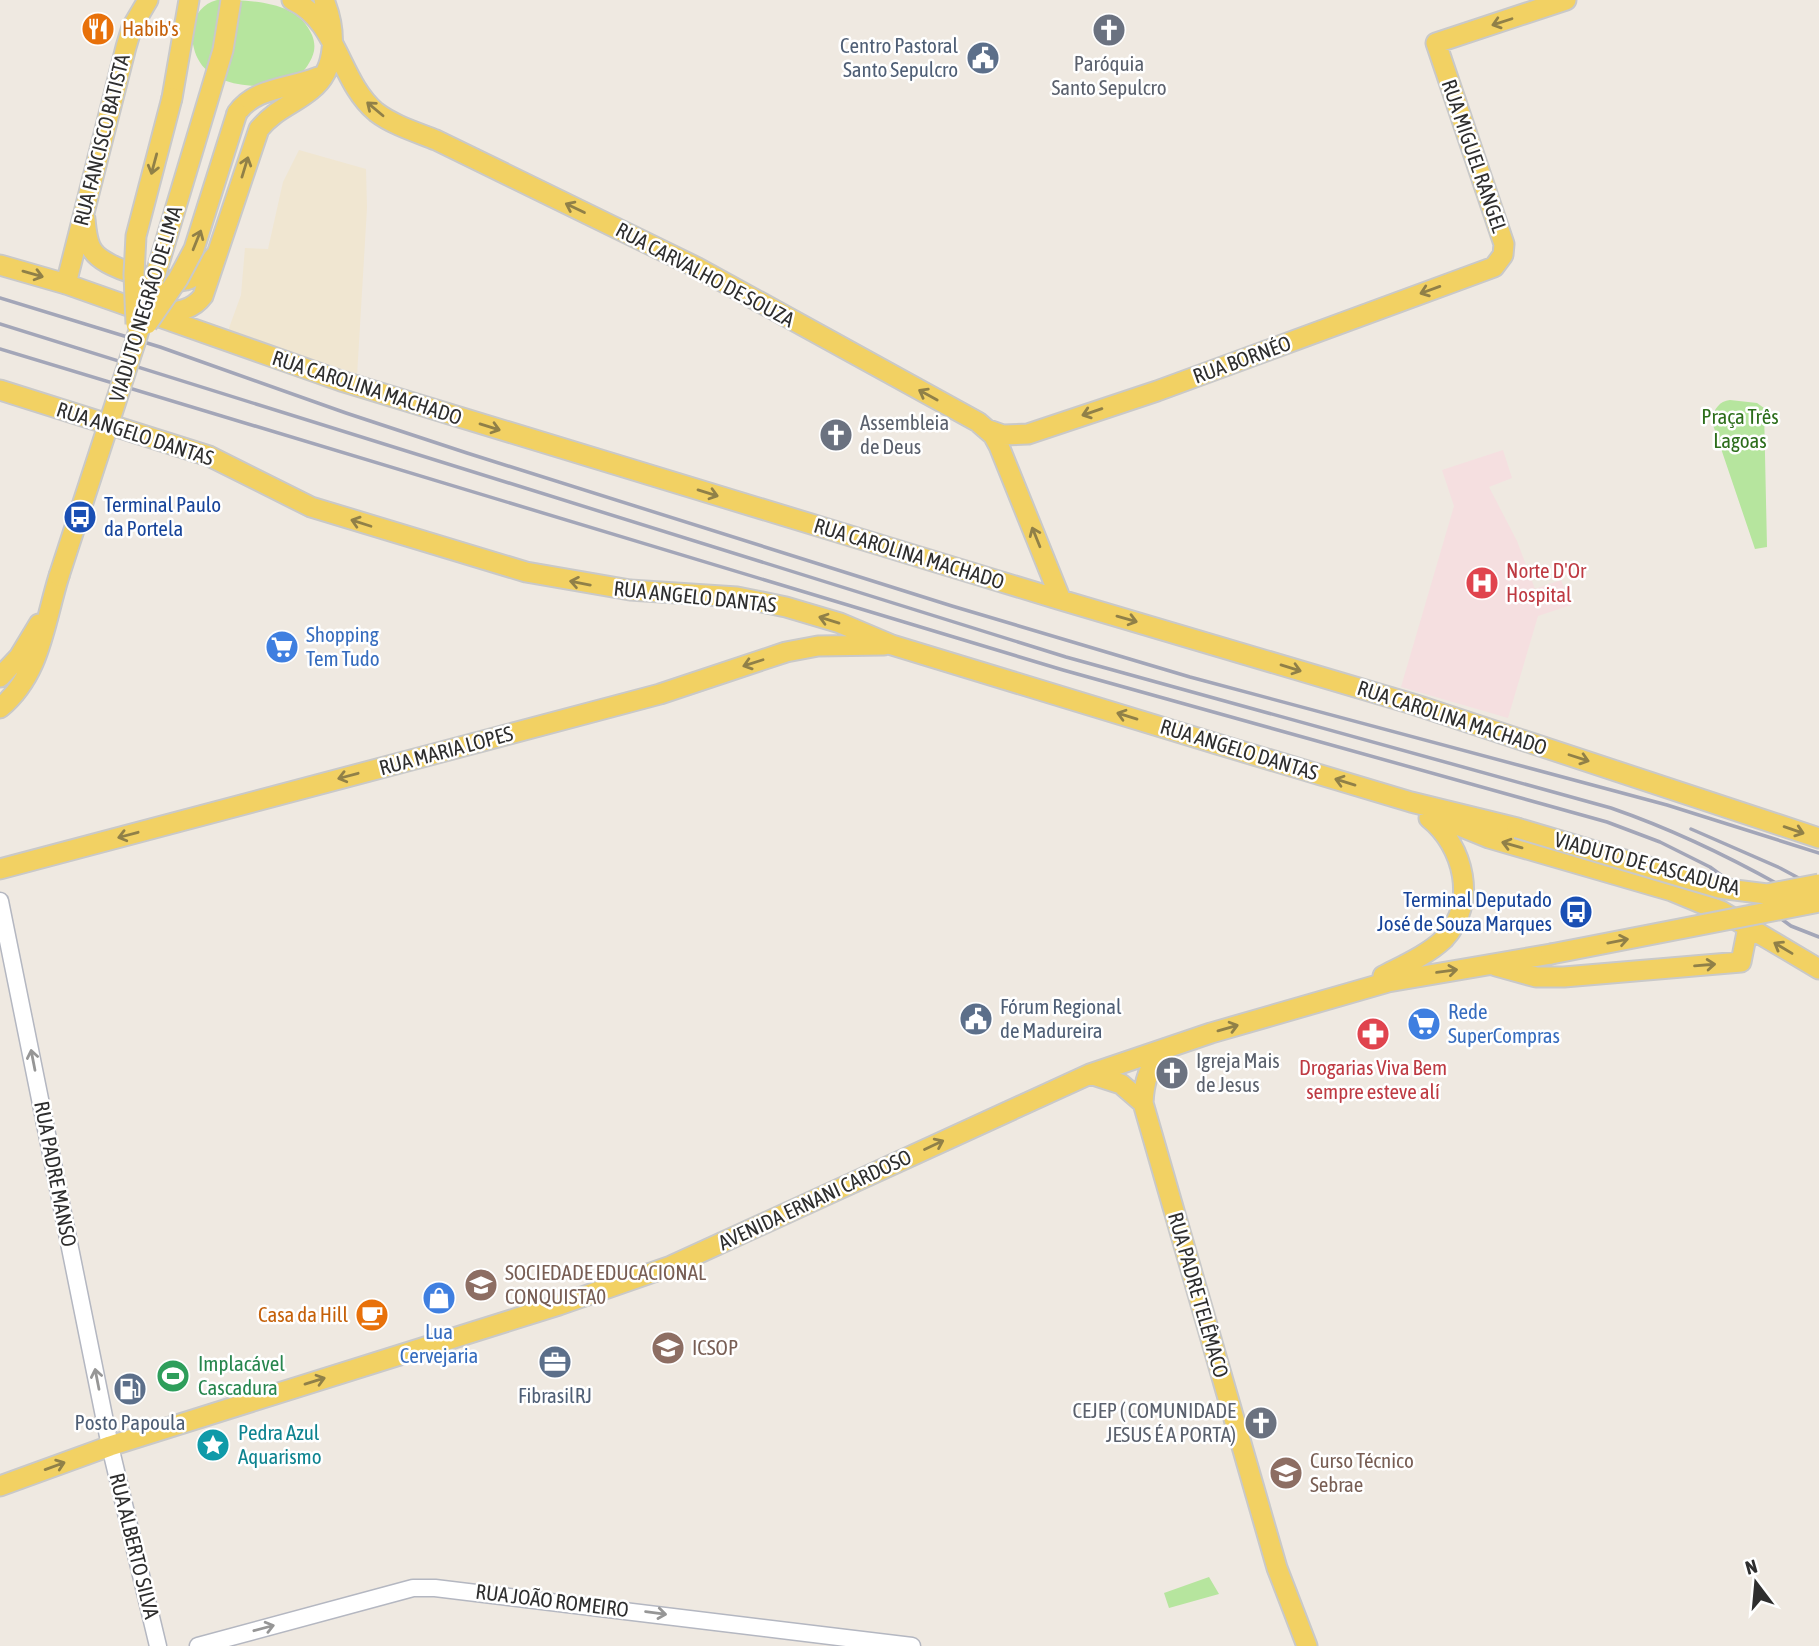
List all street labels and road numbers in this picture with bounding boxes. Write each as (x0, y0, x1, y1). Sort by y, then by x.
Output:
street label: RUA FANCISCO BATISTA (68, 51, 134, 228)
street label: RUA MIGUEL RANGEL (1437, 76, 1512, 235)
street label: VIADUTO NEGRÃO DE LIMA (104, 202, 187, 405)
street label: RUA CARVALHO DE SOUZA (612, 217, 799, 332)
street label: RUA BORNÉO (1189, 330, 1294, 388)
street label: RUA CAROLINA MACHADO (270, 345, 465, 429)
street label: RUA ANGELO DANTAS (54, 396, 217, 470)
street label: RUA CAROLINA MACHADO (811, 513, 1007, 593)
street label: RUA ANGELO DANTAS (613, 576, 778, 617)
street label: RUA CAROLINA MACHADO (1355, 675, 1550, 759)
street label: RUA ANGELO DANTAS (1158, 714, 1321, 784)
street label: RUA MARIA LOPES (376, 721, 515, 779)
street label: VIADUTO DE CASCADURA (1552, 827, 1743, 900)
street label: RUA PADRE MANSO (30, 1099, 82, 1249)
street label: AVENIDA ERNANI CARDOSO (714, 1144, 915, 1254)
street label: RUA PADRE TELÊMACO (1164, 1209, 1234, 1380)
street label: RUA ALBERTO SILVA (105, 1471, 165, 1622)
street label: RUA JOÃO ROMEIRO (474, 1579, 630, 1621)

